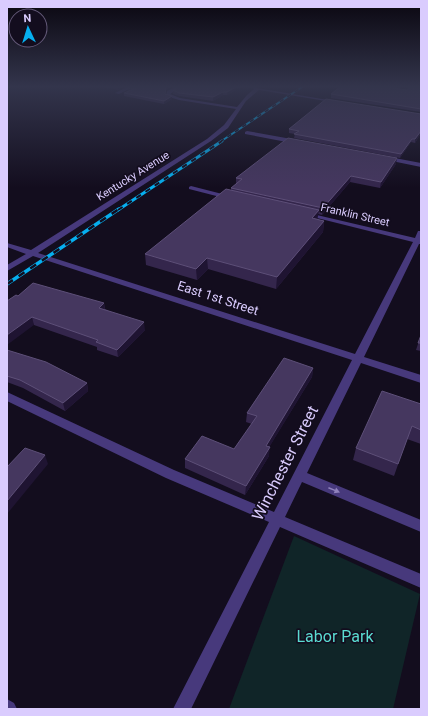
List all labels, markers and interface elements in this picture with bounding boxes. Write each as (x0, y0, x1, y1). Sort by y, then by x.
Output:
north arrow (8, 8, 48, 48)
text: N (23, 12, 32, 25)
street label: Kentucky Avenue (94, 148, 172, 204)
street label: Franklin Street (319, 201, 391, 229)
street label: East 1st Street (176, 278, 260, 318)
street label: Winchester Street (248, 402, 322, 524)
one-way arrow (329, 488, 341, 494)
park label: Labor Park (296, 627, 374, 646)

